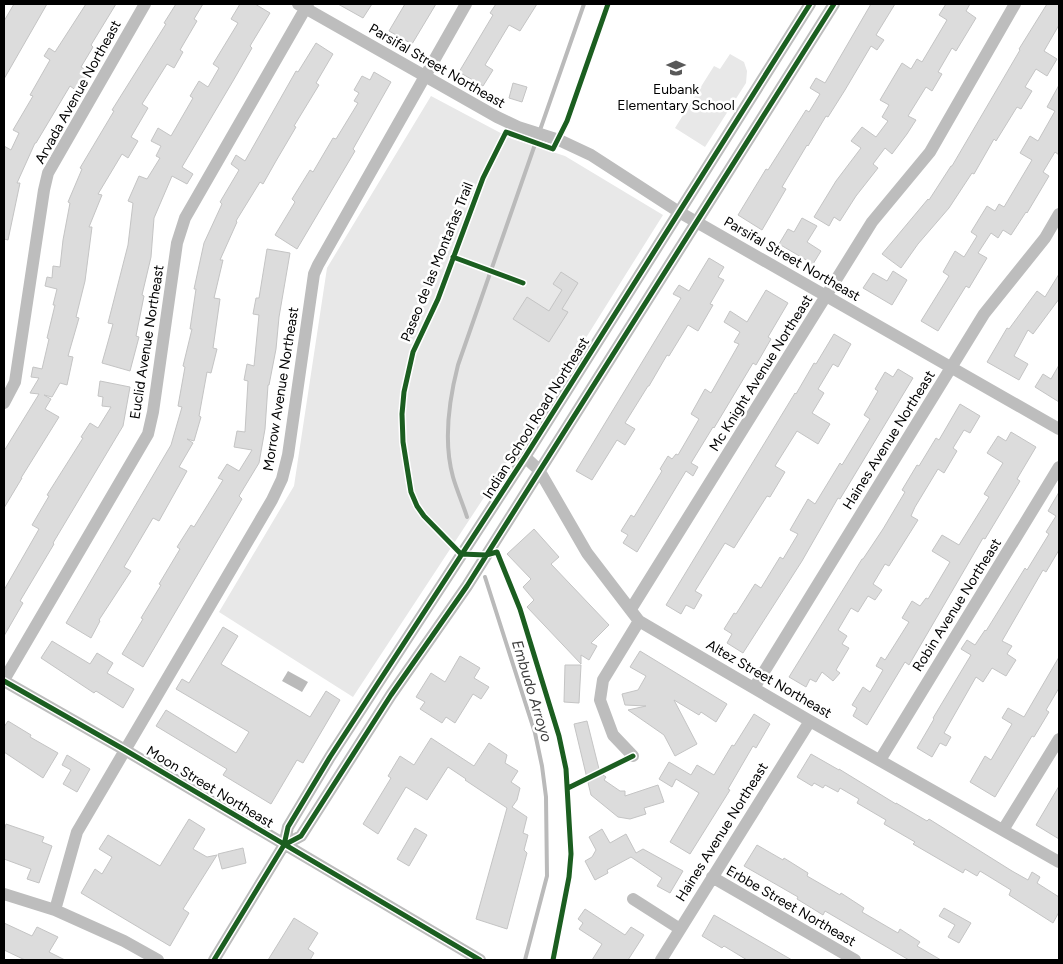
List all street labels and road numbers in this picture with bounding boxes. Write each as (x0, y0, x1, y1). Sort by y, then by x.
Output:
street label: Arvada Avenue Northeast (31, 17, 125, 167)
street label: Parsifal Street Northeast (366, 20, 508, 112)
street label: Paseo de las Montañas Trail (397, 180, 477, 344)
street label: Parsifal Street Northeast (721, 213, 863, 305)
street label: Euclid Avenue Northeast (126, 264, 168, 420)
street label: Mc Knight Avenue Northeast (706, 292, 816, 454)
street label: Morrow Avenue Northeast (260, 306, 302, 472)
street label: Indian School Road Northeast (479, 334, 593, 502)
street label: Haines Avenue Northeast (839, 367, 939, 513)
street label: Robin Avenue Northeast (909, 535, 1005, 675)
street label: Altez Street Northeast (703, 636, 835, 722)
street label: Moon Street Northeast (143, 742, 277, 832)
street label: Haines Avenue Northeast (672, 759, 772, 905)
street label: Erbbe Street Northeast (723, 862, 859, 950)

